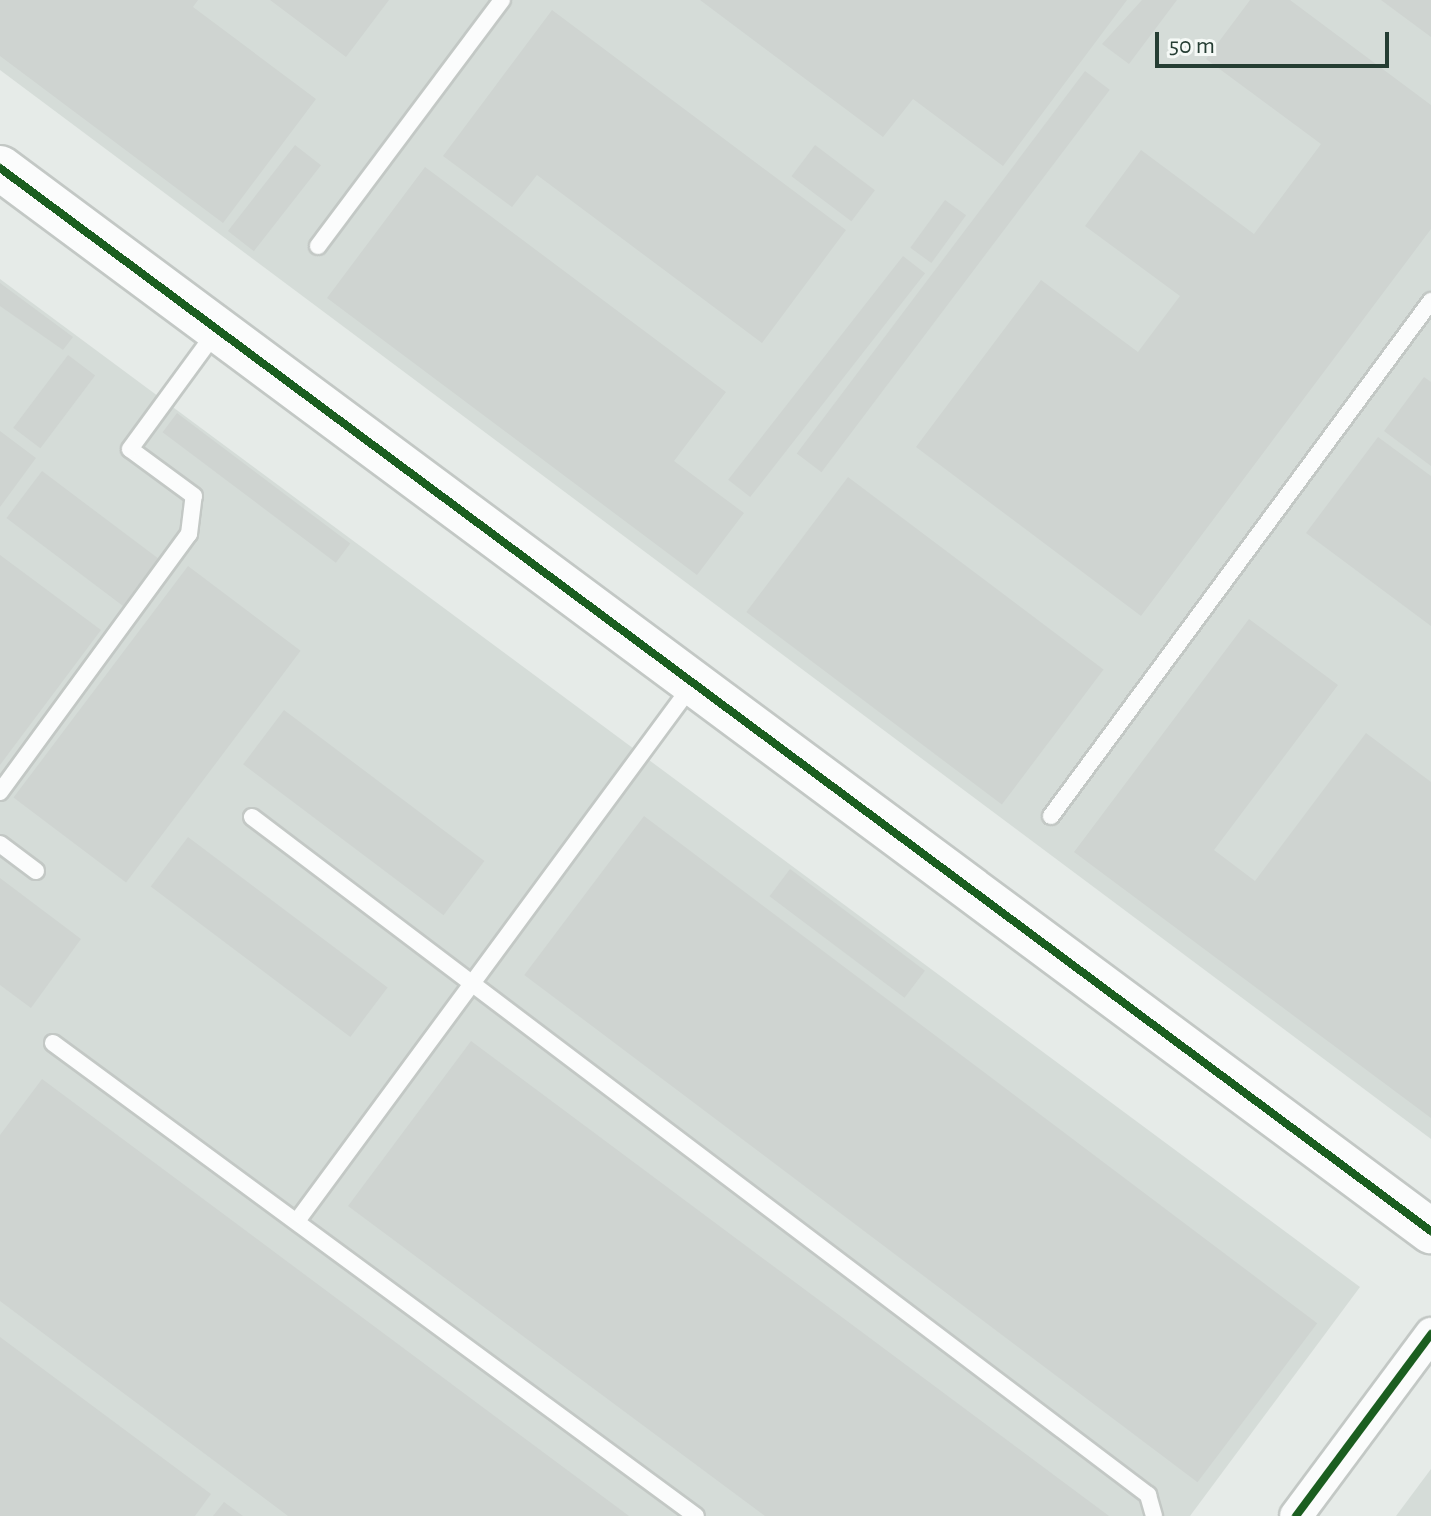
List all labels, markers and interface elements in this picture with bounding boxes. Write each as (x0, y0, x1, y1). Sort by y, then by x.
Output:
scale bar (1159, 16, 1393, 66)
text: 50 m (1169, 34, 1215, 58)

